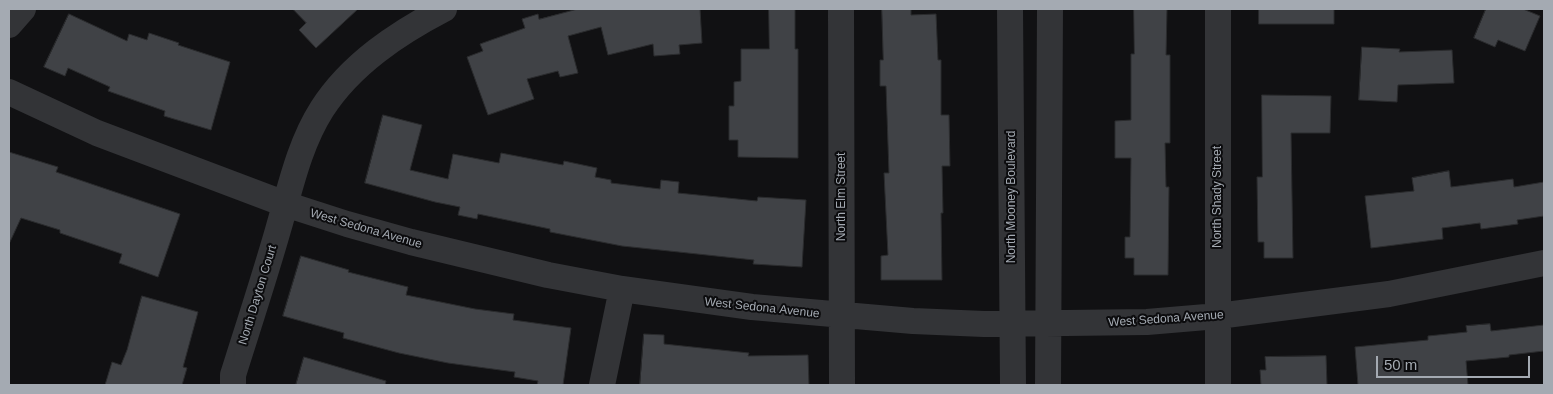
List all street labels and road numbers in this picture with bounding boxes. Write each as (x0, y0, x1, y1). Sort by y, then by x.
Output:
street label: North Mooney Boulevard (1005, 131, 1019, 263)
street label: North Shady Street (1211, 146, 1225, 248)
street label: North Elm Street (835, 153, 849, 241)
street label: West Sedona Avenue (308, 206, 424, 252)
street label: North Dayton Court (236, 243, 280, 347)
street label: West Sedona Avenue (704, 295, 820, 321)
street label: West Sedona Avenue (1108, 308, 1224, 330)

